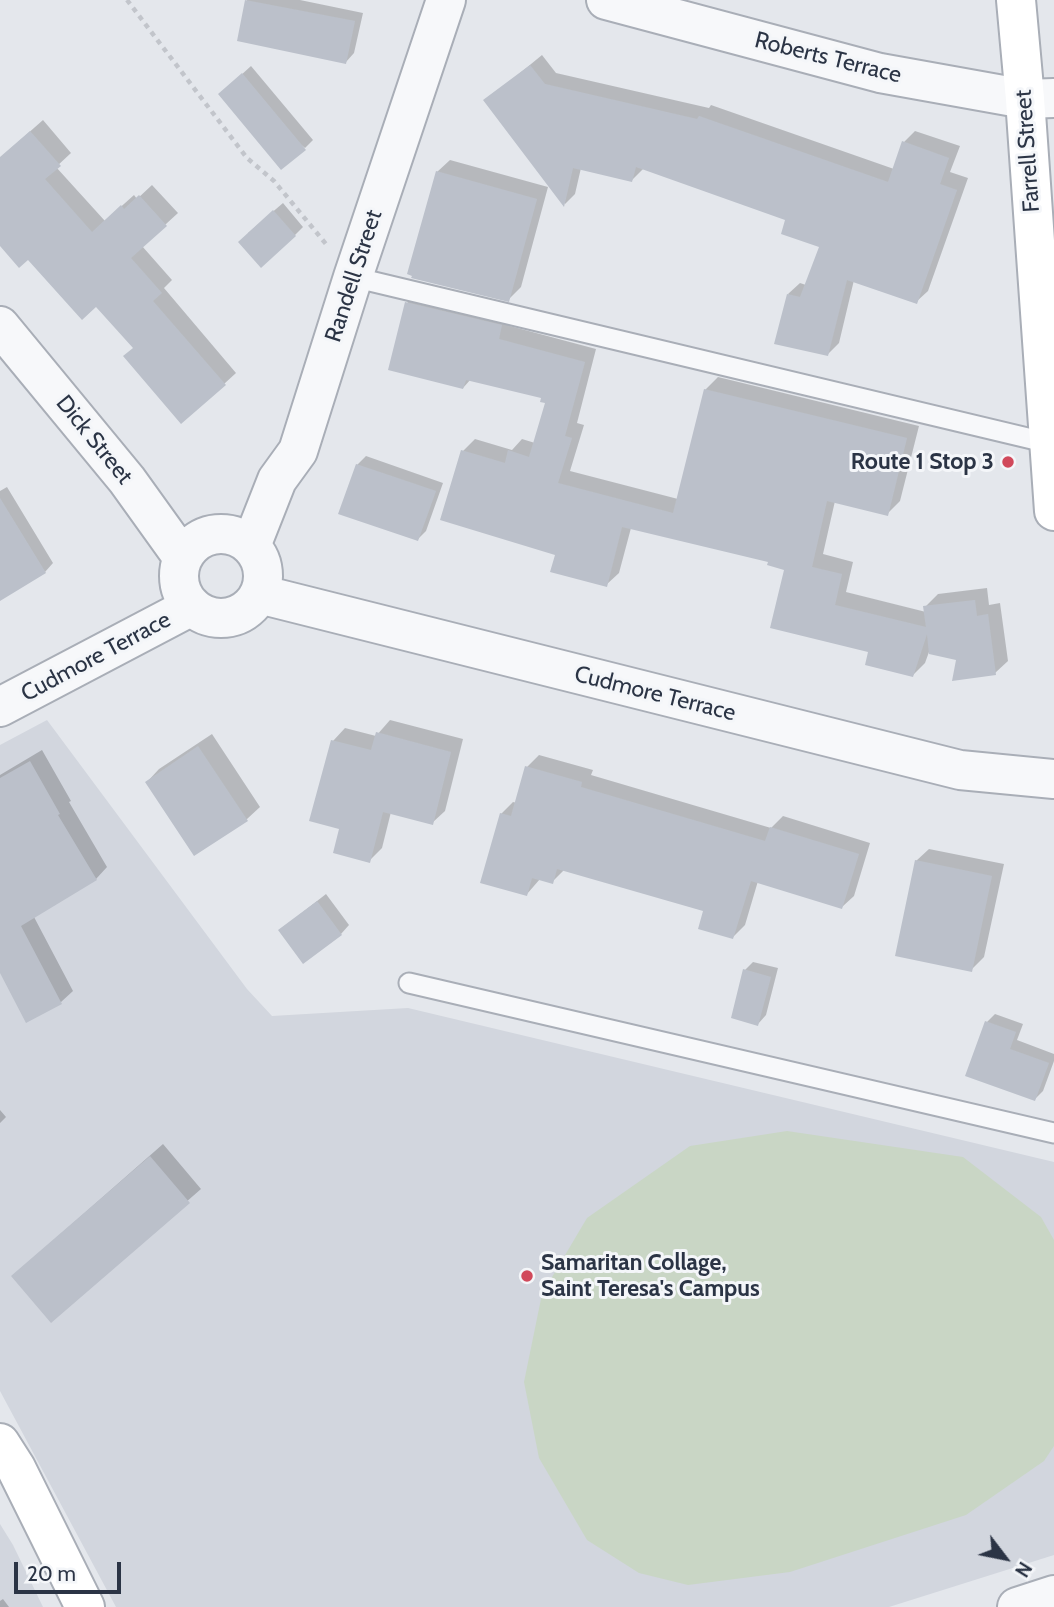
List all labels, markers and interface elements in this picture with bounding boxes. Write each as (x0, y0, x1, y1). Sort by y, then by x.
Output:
street label: Roberts Terrace (752, 26, 904, 90)
street label: Farrell Street (1010, 89, 1046, 213)
street label: Randell Street (320, 206, 388, 346)
street label: Dick Street (50, 390, 138, 490)
place label: Route 1 Stop 3 (851, 448, 994, 476)
marker: Route 1 Stop 3 (1000, 454, 1016, 470)
street label: Cudmore Terrace (17, 606, 175, 708)
street label: Cudmore Terrace (572, 661, 738, 727)
place label: Samaritan Collage, Saint Teresa's Campus (541, 1249, 760, 1303)
marker: Samaritan Collage, Saint Teresa's Campus (519, 1268, 535, 1284)
north arrow (970, 1523, 1040, 1593)
scale bar (18, 1548, 124, 1592)
text: N (1010, 1558, 1037, 1581)
text: 20 m (27, 1561, 76, 1586)

